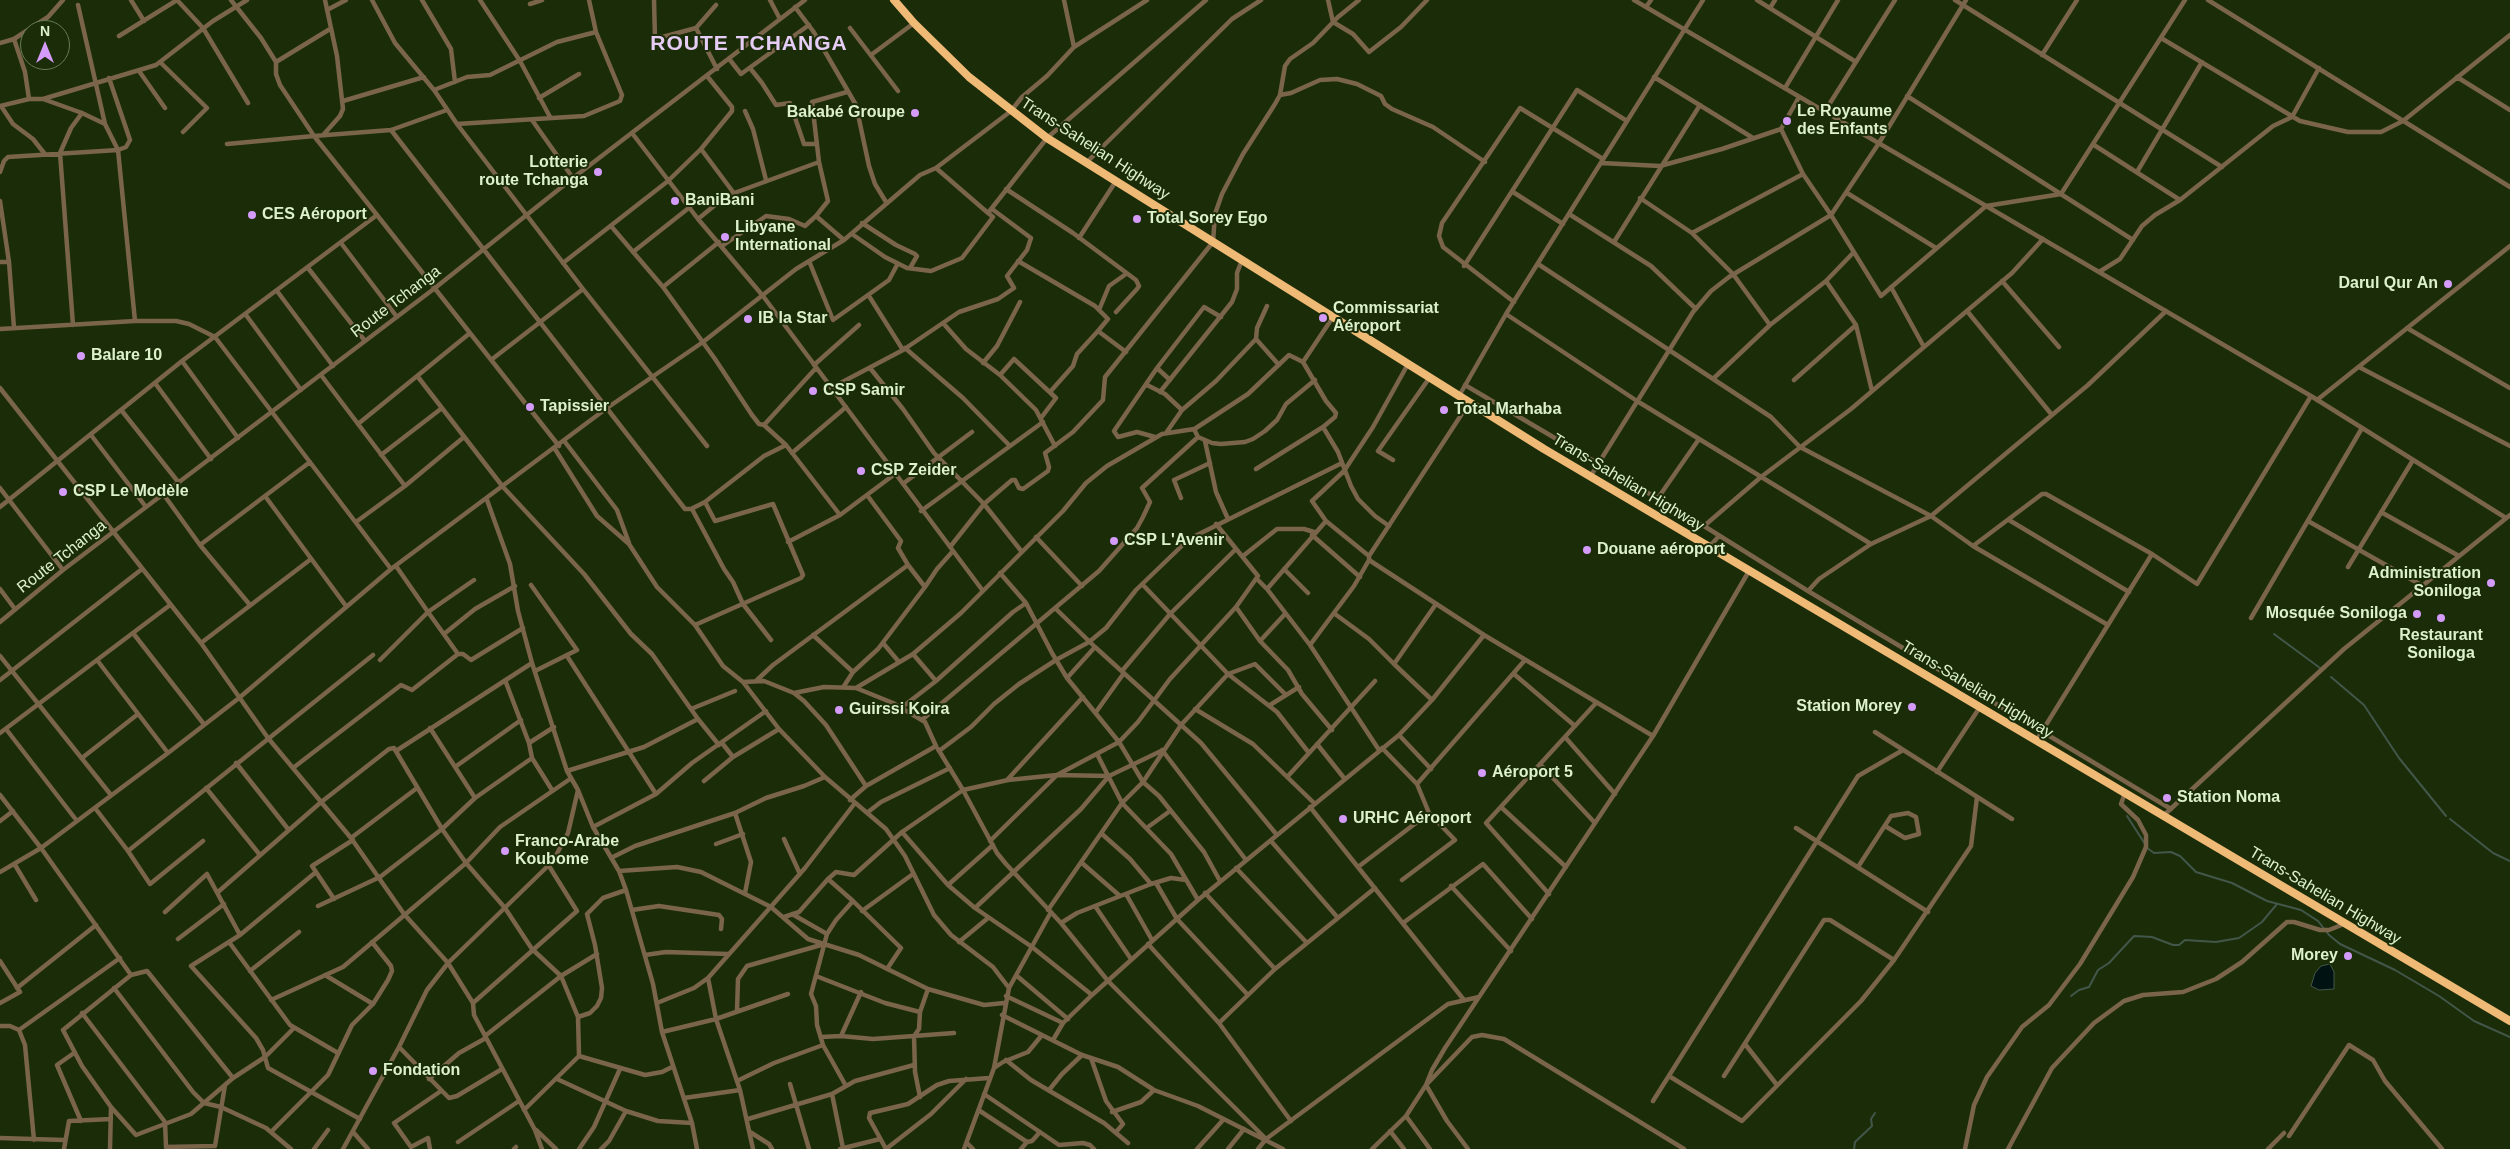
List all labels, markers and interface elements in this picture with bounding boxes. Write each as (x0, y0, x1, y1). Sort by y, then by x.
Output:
north arrow (20, 20, 70, 70)
text: N (40, 23, 50, 39)
district label: ROUTE TCHANGA (649, 31, 849, 57)
street label: Trans-Sahelian Highway (1017, 94, 1173, 204)
place label: Le Royaume des Enfants (1797, 102, 1892, 140)
place label: Bakabé Groupe (787, 103, 905, 123)
marker: Bakabé Groupe (909, 107, 921, 119)
marker: Le Royaume des Enfants (1781, 115, 1793, 127)
place label: Lotterie route Tchanga (479, 153, 588, 191)
marker: Lotterie route Tchanga (592, 166, 604, 178)
place label: BaniBani (685, 191, 754, 211)
marker: BaniBani (669, 195, 681, 207)
place label: CES Aéroport (262, 205, 367, 225)
marker: CES Aéroport (246, 209, 258, 221)
place label: Total Sorey Ego (1147, 209, 1268, 229)
marker: Total Sorey Ego (1131, 213, 1143, 225)
place label: Libyane International (735, 218, 831, 256)
marker: Libyane International (719, 231, 731, 243)
street label: Route Tchanga (347, 262, 445, 342)
place label: Darul Qur An (2338, 274, 2438, 294)
marker: Darul Qur An (2442, 278, 2454, 290)
place label: Commissariat Aéroport (1333, 299, 1439, 337)
place label: IB la Star (758, 309, 827, 329)
marker: Commissariat Aéroport (1317, 312, 1329, 324)
marker: IB la Star (742, 313, 754, 325)
place label: Balare 10 (91, 346, 162, 366)
marker: Balare 10 (75, 350, 87, 362)
place label: CSP Samir (823, 381, 905, 401)
marker: CSP Samir (807, 385, 819, 397)
place label: Tapissier (540, 397, 609, 417)
place label: Total Marhaba (1454, 400, 1561, 420)
marker: Tapissier (524, 401, 536, 413)
marker: Total Marhaba (1438, 404, 1450, 416)
street label: Trans-Sahelian Highway (1549, 430, 1707, 536)
place label: CSP Zeider (871, 461, 956, 481)
marker: CSP Zeider (855, 465, 867, 477)
place label: CSP Le Modèle (73, 482, 189, 502)
marker: CSP Le Modèle (57, 486, 69, 498)
street label: Route Tchanga (14, 516, 110, 598)
place label: CSP L'Avenir (1124, 531, 1224, 551)
marker: CSP L'Avenir (1108, 535, 1120, 547)
place label: Douane aéroport (1597, 540, 1725, 560)
marker: Douane aéroport (1581, 544, 1593, 556)
place label: Administration Soniloga (2368, 564, 2481, 602)
marker: Administration Soniloga (2485, 577, 2497, 589)
place label: Mosquée Soniloga (2266, 604, 2407, 624)
marker: Mosquée Soniloga (2411, 608, 2423, 620)
marker: Restaurant Soniloga (2435, 612, 2447, 624)
place label: Restaurant Soniloga (2399, 626, 2483, 664)
street label: Trans-Sahelian Highway (1898, 637, 2056, 743)
place label: Station Morey (1796, 697, 1902, 717)
place label: Guirssi Koira (849, 700, 949, 720)
marker: Station Morey (1906, 701, 1918, 713)
marker: Guirssi Koira (833, 704, 845, 716)
place label: Aéroport 5 (1492, 763, 1573, 783)
marker: Aéroport 5 (1476, 767, 1488, 779)
place label: Station Noma (2177, 788, 2280, 808)
marker: Station Noma (2161, 792, 2173, 804)
place label: URHC Aéroport (1353, 809, 1471, 829)
marker: URHC Aéroport (1337, 813, 1349, 825)
place label: Franco-Arabe Koubome (515, 832, 619, 870)
street label: Trans-Sahelian Highway (2246, 843, 2404, 949)
marker: Franco-Arabe Koubome (499, 845, 511, 857)
place label: Morey (2291, 946, 2338, 966)
marker: Morey (2342, 950, 2354, 962)
place label: Fondation (383, 1061, 460, 1081)
marker: Fondation (367, 1065, 379, 1077)

